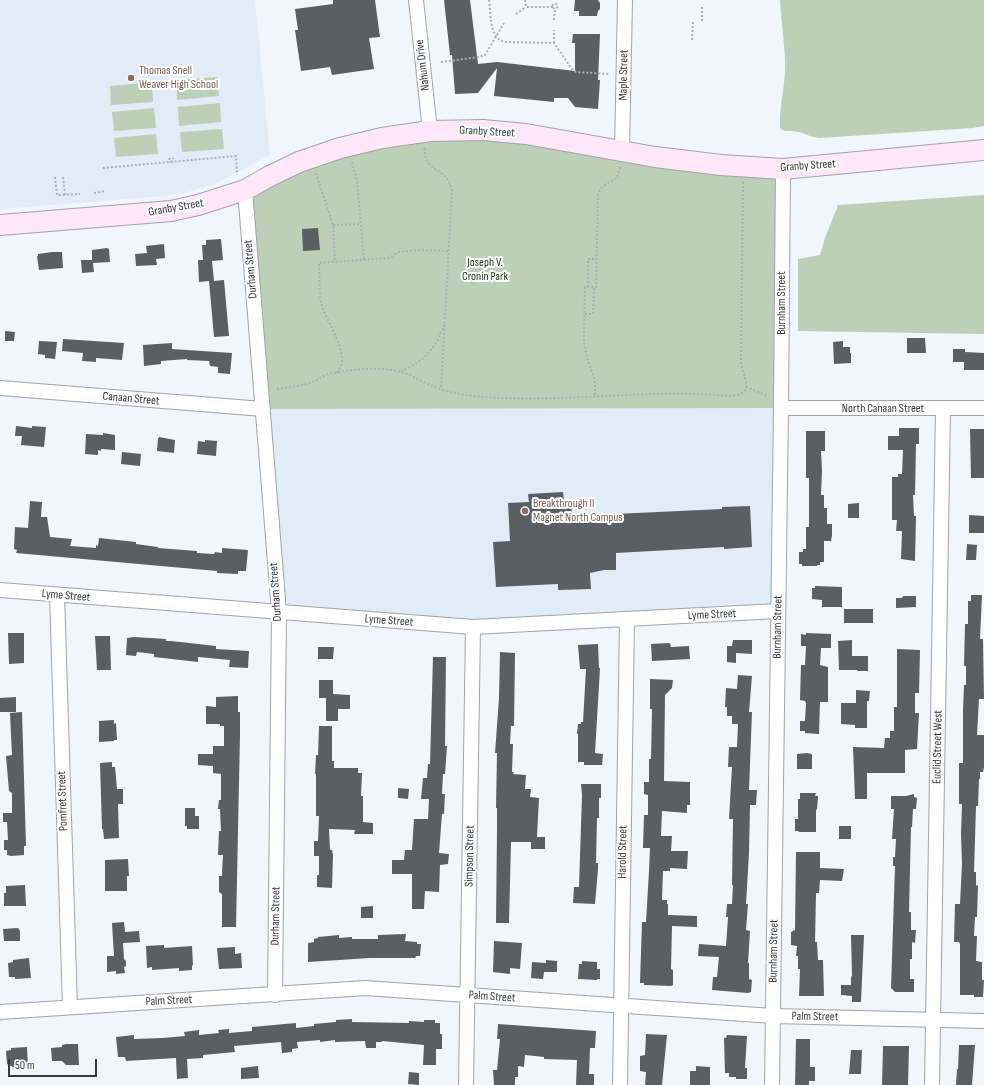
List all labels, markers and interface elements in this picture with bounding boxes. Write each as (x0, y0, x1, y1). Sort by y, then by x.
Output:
street label: Nahum Drive (413, 39, 433, 91)
street label: Maple Street (616, 49, 632, 101)
place label: Thomas Snell Weaver High School (139, 64, 218, 92)
marker: Thomas Snell Weaver High School (126, 73, 136, 83)
street label: Granby Street (459, 123, 515, 141)
street label: Granby Street (780, 157, 836, 175)
street label: Granby Street (147, 196, 205, 220)
street label: Durham Street (241, 239, 261, 299)
park label: Joseph V. Cronin Park (462, 256, 508, 284)
street label: Burnham Street (775, 271, 789, 335)
street label: Canaan Street (102, 389, 160, 409)
street label: North Canaan Street (842, 402, 924, 416)
place label: Breakthrough II Magnet North Campus (533, 497, 623, 525)
marker: Breakthrough II Magnet North Campus (520, 506, 530, 516)
street label: Durham Street (267, 562, 285, 622)
street label: Lyme Street (41, 587, 91, 605)
street label: Burnham Street (770, 595, 786, 659)
street label: Lyme Street (687, 607, 737, 623)
street label: Lyme Street (364, 612, 414, 630)
street label: Euclid Street West (930, 710, 946, 784)
street label: Pomfret Street (55, 771, 71, 831)
street label: Simpson Street (462, 825, 478, 887)
street label: Harold Street (615, 825, 631, 879)
street label: Durham Street (268, 886, 284, 946)
street label: Burnham Street (766, 919, 782, 983)
street label: Palm Street (468, 988, 516, 1006)
street label: Palm Street (145, 993, 193, 1009)
street label: Palm Street (792, 1009, 838, 1025)
scale bar (10, 1051, 99, 1077)
text: 50 m (15, 1058, 35, 1073)

